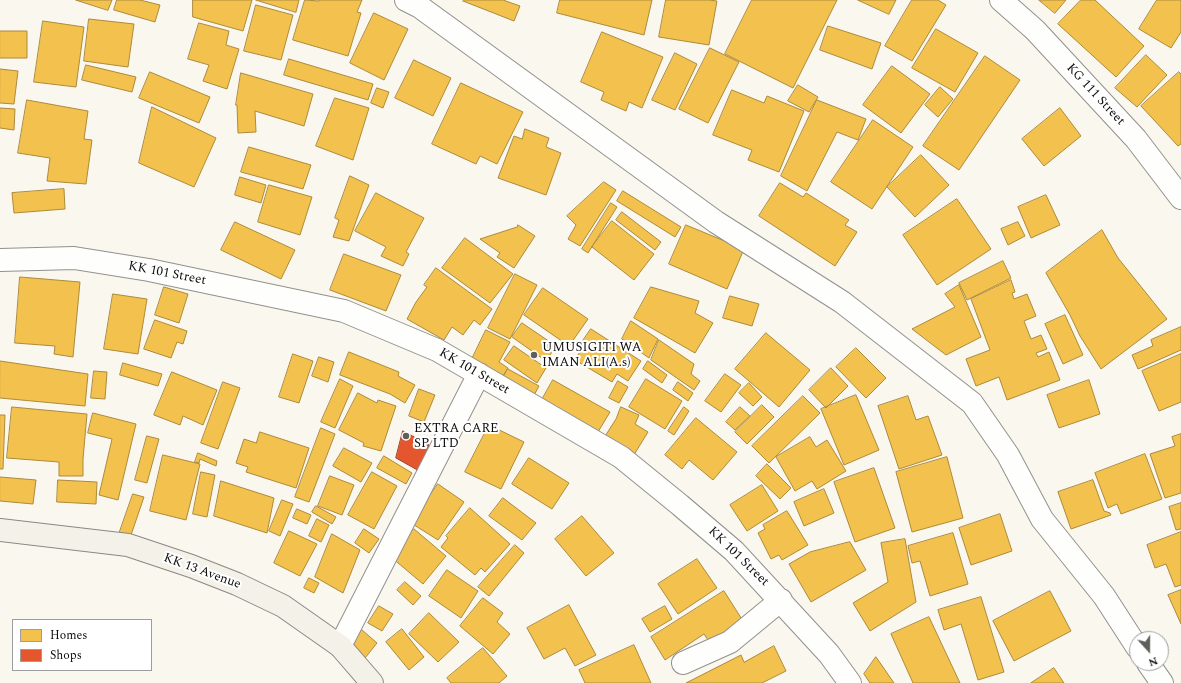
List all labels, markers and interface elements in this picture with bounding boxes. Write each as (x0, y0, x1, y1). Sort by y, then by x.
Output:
street label: KG 111 Street (1062, 61, 1128, 129)
street label: KK 101 Street (127, 259, 207, 289)
place label: UMUSIGITI WA IMAN ALI(A.s) (542, 340, 642, 371)
street label: KK 101 Street (436, 346, 512, 398)
marker: UMUSIGITI WA IMAN ALI(A.s) (529, 350, 539, 360)
place label: EXTRA CARE SP LTD (414, 421, 498, 452)
marker: EXTRA CARE SP LTD (401, 431, 411, 441)
street label: KK 101 Street (704, 524, 772, 590)
street label: KK 13 Avenue (161, 551, 243, 593)
legend (12, 619, 152, 671)
text: Homes (50, 626, 88, 645)
north arrow (1129, 631, 1169, 671)
text: Shops (50, 646, 82, 665)
text: N (1146, 652, 1160, 671)

